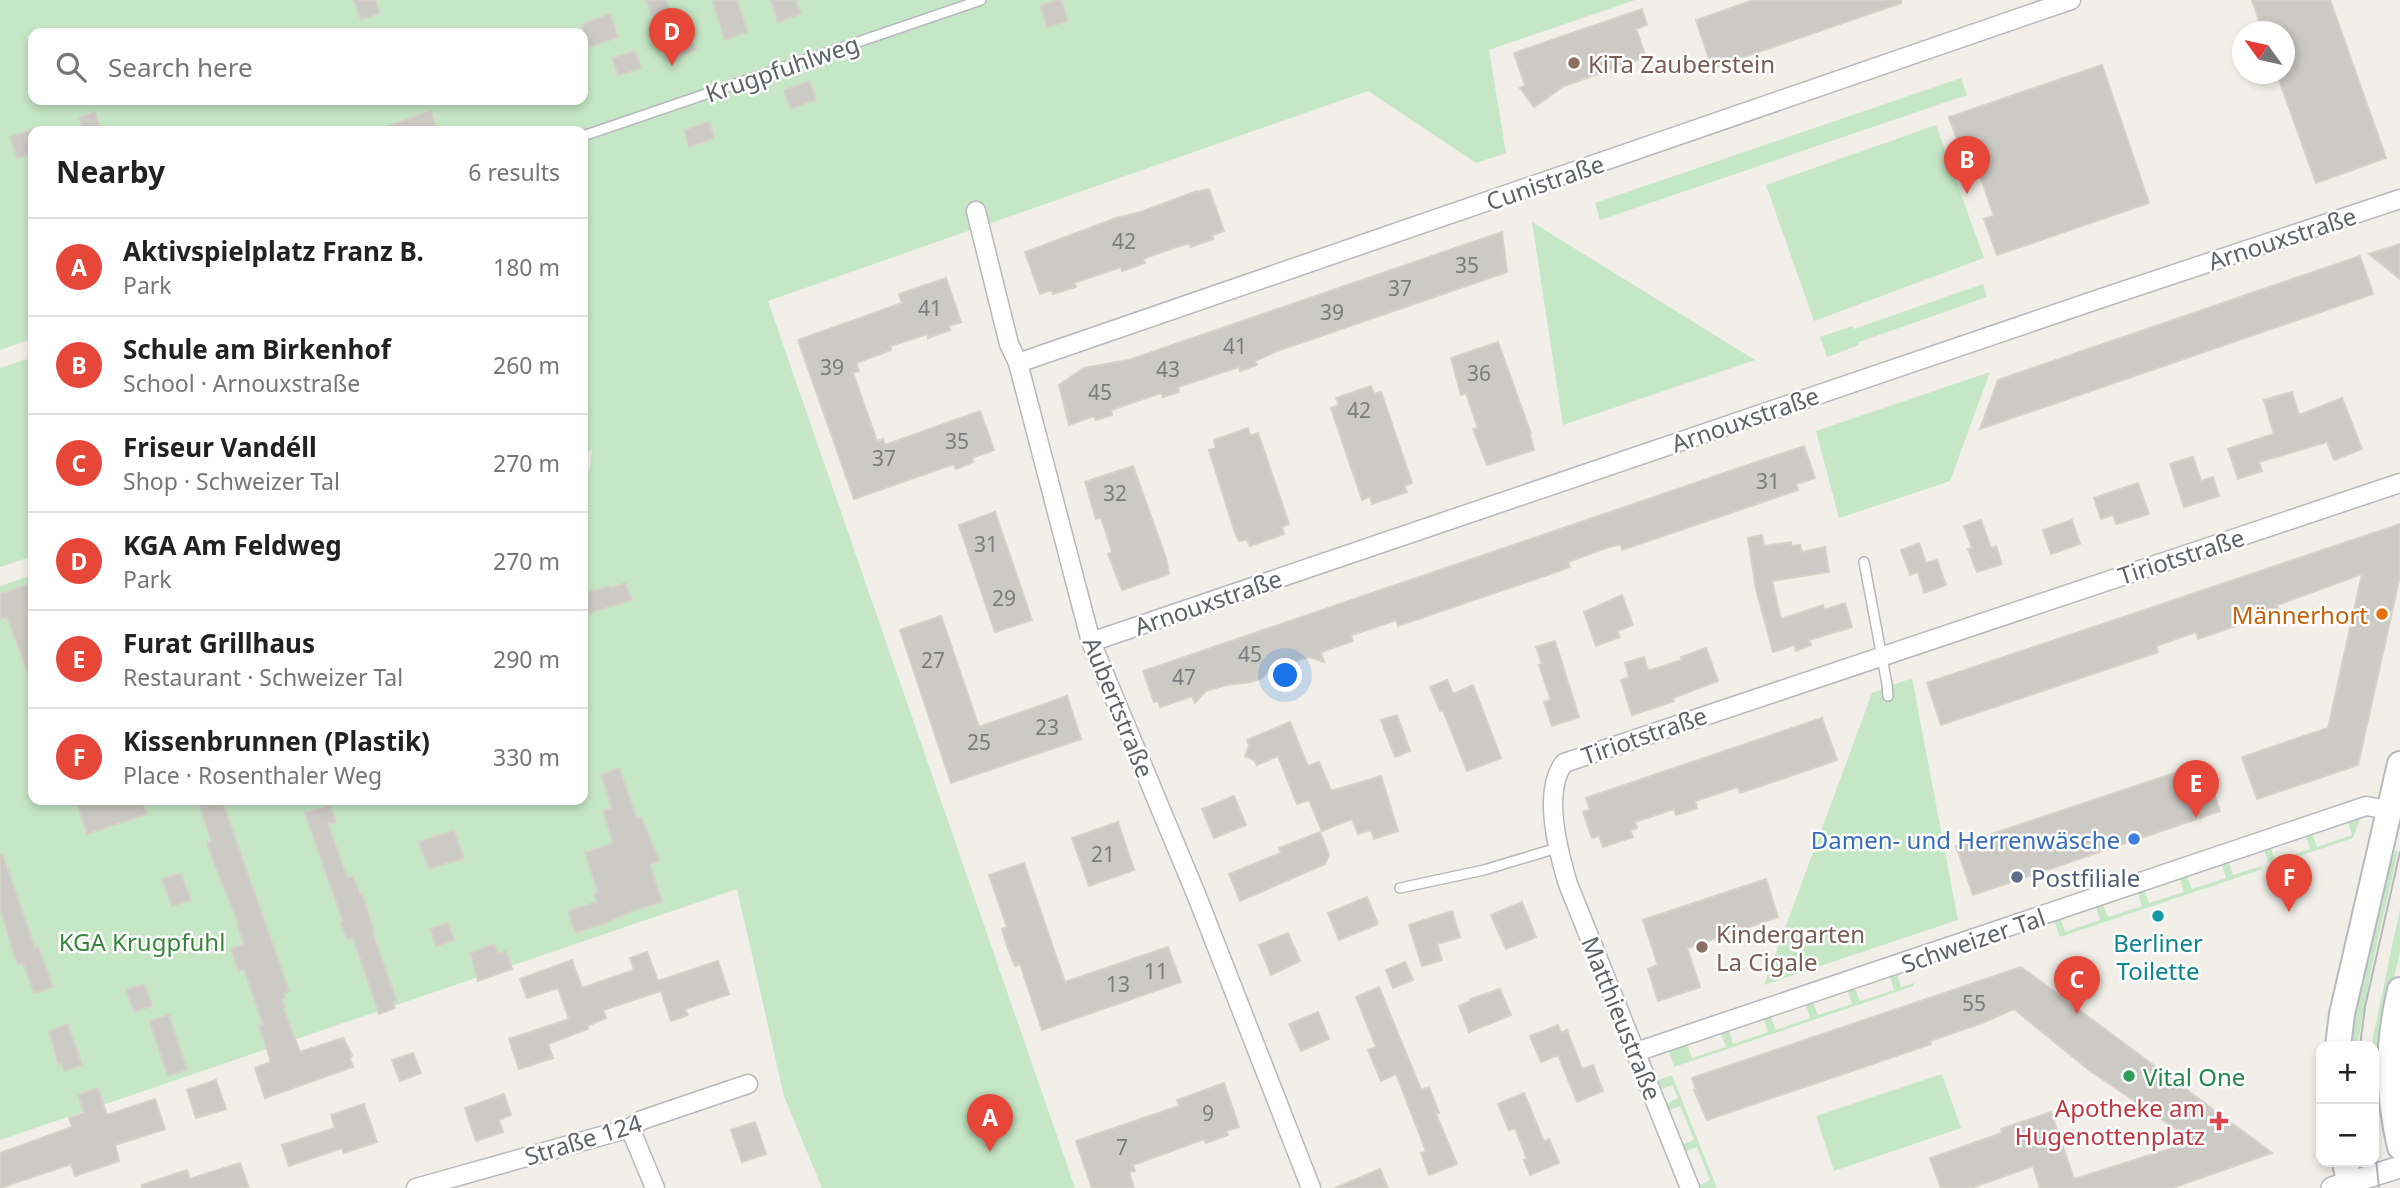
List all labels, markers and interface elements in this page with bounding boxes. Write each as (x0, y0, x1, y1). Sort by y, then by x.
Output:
pin: D (649, 8, 695, 66)
north arrow (2232, 21, 2295, 84)
street label: Krugpfuhlweg (701, 26, 863, 110)
search box (28, 28, 588, 105)
place label: KiTa Zauberstein (1588, 47, 1775, 80)
icon: search (52, 48, 90, 86)
text: Search here (108, 49, 253, 85)
marker: KiTa Zauberstein (1566, 55, 1582, 71)
pin: B (1944, 136, 1990, 194)
street label: Cunistraße (1482, 146, 1608, 218)
text: Nearby (56, 151, 165, 192)
text: 6 results (468, 156, 560, 188)
street label: Arnouxstraße (2204, 199, 2360, 277)
house number: 42 (1112, 227, 1136, 255)
text: Aktivspielplatz Franz B. (123, 233, 424, 269)
text: A (71, 251, 87, 283)
text: 180 m (493, 251, 560, 283)
house number: 35 (1455, 251, 1479, 279)
text: Park (123, 269, 172, 301)
house number: 37 (1388, 274, 1412, 302)
house number: 41 (918, 294, 942, 322)
house number: 39 (1320, 298, 1344, 326)
text: Schule am Birkenhof (123, 331, 391, 367)
house number: 41 (1223, 332, 1247, 360)
text: B (71, 349, 87, 381)
text: 260 m (493, 349, 560, 381)
house number: 39 (820, 353, 844, 381)
house number: 43 (1156, 355, 1180, 383)
house number: 36 (1467, 359, 1491, 387)
text: School · Arnouxstraße (123, 367, 360, 399)
house number: 45 (1088, 378, 1112, 406)
street label: Arnouxstraße (1667, 378, 1823, 460)
house number: 42 (1347, 396, 1371, 424)
house number: 35 (945, 427, 969, 455)
text: Friseur Vandéll (123, 429, 317, 465)
house number: 37 (872, 444, 896, 472)
text: C (72, 447, 86, 479)
text: 270 m (493, 447, 560, 479)
text: Shop · Schweizer Tal (123, 465, 340, 497)
house number: 31 (1756, 467, 1780, 495)
house number: 32 (1103, 479, 1127, 507)
street label: Tiriotstraße (2114, 520, 2248, 592)
text: KGA Am Feldweg (123, 527, 342, 563)
house number: 31 (974, 530, 998, 558)
text: D (71, 545, 87, 577)
text: 270 m (493, 545, 560, 577)
street label: Arnouxstraße (1130, 561, 1286, 643)
text: Park (123, 563, 172, 595)
house number: 29 (992, 584, 1016, 612)
place label: Männerhort (2232, 598, 2368, 631)
marker: Männerhort (2374, 606, 2390, 622)
text: Furat Grillhaus (123, 625, 315, 661)
street label: Aubertstraße (1076, 632, 1162, 782)
house number: 45 (1238, 640, 1262, 668)
text: E (73, 643, 85, 675)
text: 290 m (493, 643, 560, 675)
house number: 27 (921, 646, 945, 674)
your location (1268, 658, 1302, 692)
text: Restaurant · Schweizer Tal (123, 661, 403, 693)
house number: 47 (1172, 663, 1196, 691)
street label: Tiriotstraße (1577, 698, 1711, 772)
house number: 23 (1035, 713, 1059, 741)
text: Kissenbrunnen (Plastik) (123, 723, 430, 759)
house number: 25 (967, 728, 991, 756)
text: F (73, 741, 85, 773)
text: 330 m (493, 741, 560, 773)
text: Place · Rosenthaler Weg (123, 759, 382, 791)
pin: E (2173, 760, 2219, 818)
place label: Damen- und Herrenwäsche (1811, 823, 2120, 856)
marker: Damen- und Herrenwäsche (2126, 831, 2142, 847)
house number: 21 (1091, 840, 1115, 868)
pin: F (2266, 854, 2312, 912)
place label: Postfiliale (2031, 861, 2140, 894)
marker: Postfiliale (2009, 869, 2025, 885)
street label: Schweizer Tal (1897, 900, 2049, 980)
marker: Berliner Toilette (2150, 908, 2166, 924)
place label: Kindergarten La Cigale (1716, 917, 1865, 978)
park label: KGA Krugpfuhl (59, 925, 225, 958)
place label: Berliner Toilette (2113, 926, 2203, 987)
street label: Matthieustraße (1574, 931, 1670, 1105)
marker: Kindergarten La Cigale (1694, 939, 1710, 955)
pin: C (2054, 956, 2100, 1014)
house number: 11 (1144, 957, 1168, 985)
house number: 13 (1106, 970, 1130, 998)
house number: 55 (1962, 989, 1986, 1017)
map controls (2316, 1041, 2379, 1167)
button: + (2316, 1041, 2379, 1104)
place label: Vital One (2143, 1060, 2245, 1093)
marker: Vital One (2121, 1068, 2137, 1084)
place label: Apotheke am Hugenottenplatz (2015, 1091, 2205, 1152)
pin: A (967, 1094, 1013, 1152)
house number: 9 (1202, 1099, 1214, 1127)
button: − (2316, 1104, 2379, 1167)
street label: Straße 124 (520, 1105, 646, 1172)
marker: Apotheke am Hugenottenplatz (2211, 1113, 2227, 1129)
house number: 7 (1116, 1133, 1128, 1161)

